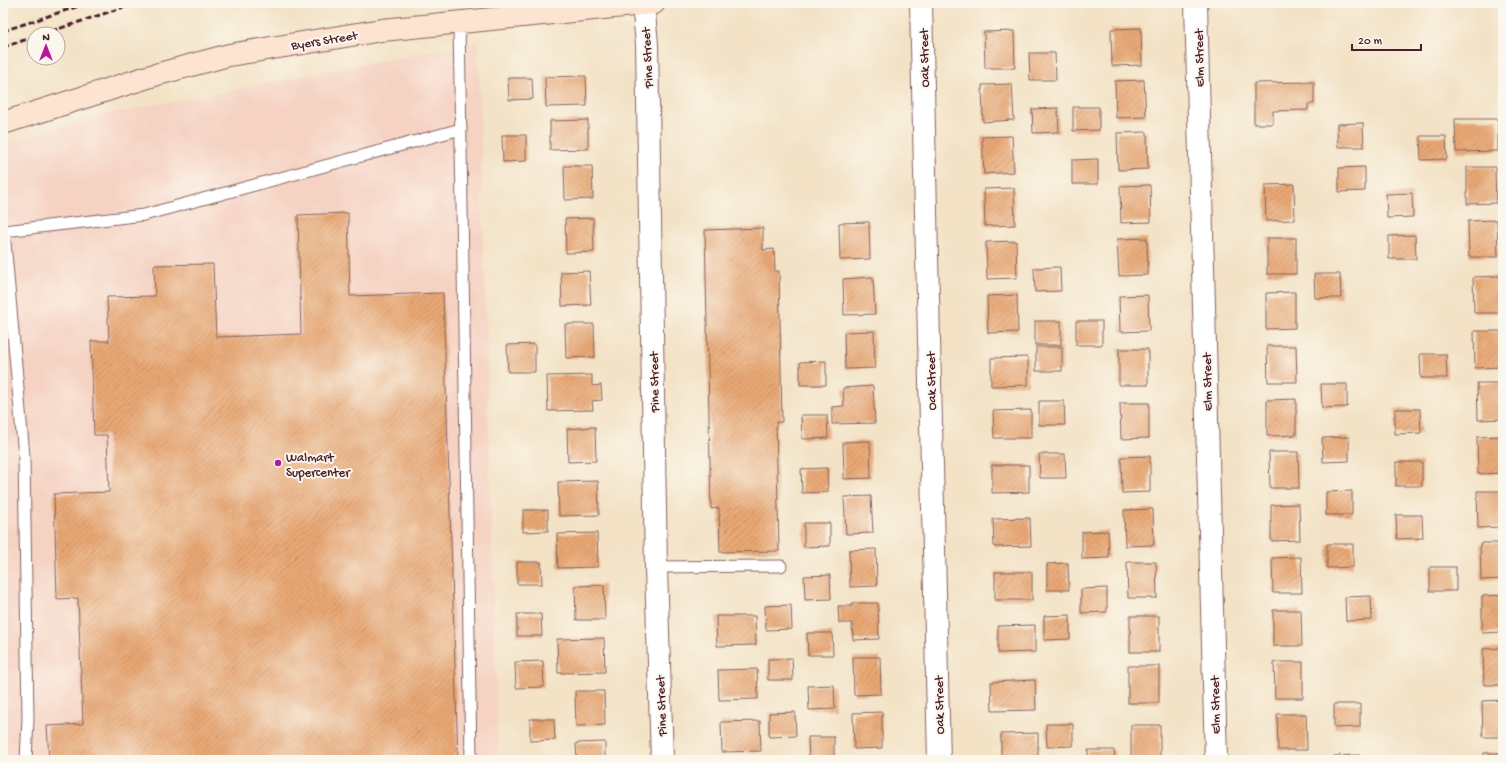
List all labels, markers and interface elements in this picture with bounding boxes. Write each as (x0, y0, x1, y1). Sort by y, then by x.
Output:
north arrow (26, 26, 66, 66)
street label: Pine Street (639, 26, 658, 90)
scale bar (1352, 26, 1421, 52)
street label: Oak Street (917, 27, 934, 87)
street label: Elm Street (1192, 27, 1209, 87)
street label: Byers Street (289, 29, 360, 54)
text: N (42, 32, 50, 44)
text: 20 m (1358, 35, 1383, 49)
street label: Pine Street (647, 350, 664, 413)
street label: Oak Street (924, 350, 941, 410)
street label: Elm Street (1200, 351, 1217, 411)
place label: Walmart Supercenter (286, 451, 351, 481)
marker: Walmart Supercenter (273, 458, 283, 468)
street label: Pine Street (654, 674, 671, 737)
street label: Oak Street (932, 674, 949, 734)
street label: Elm Street (1208, 674, 1225, 734)

